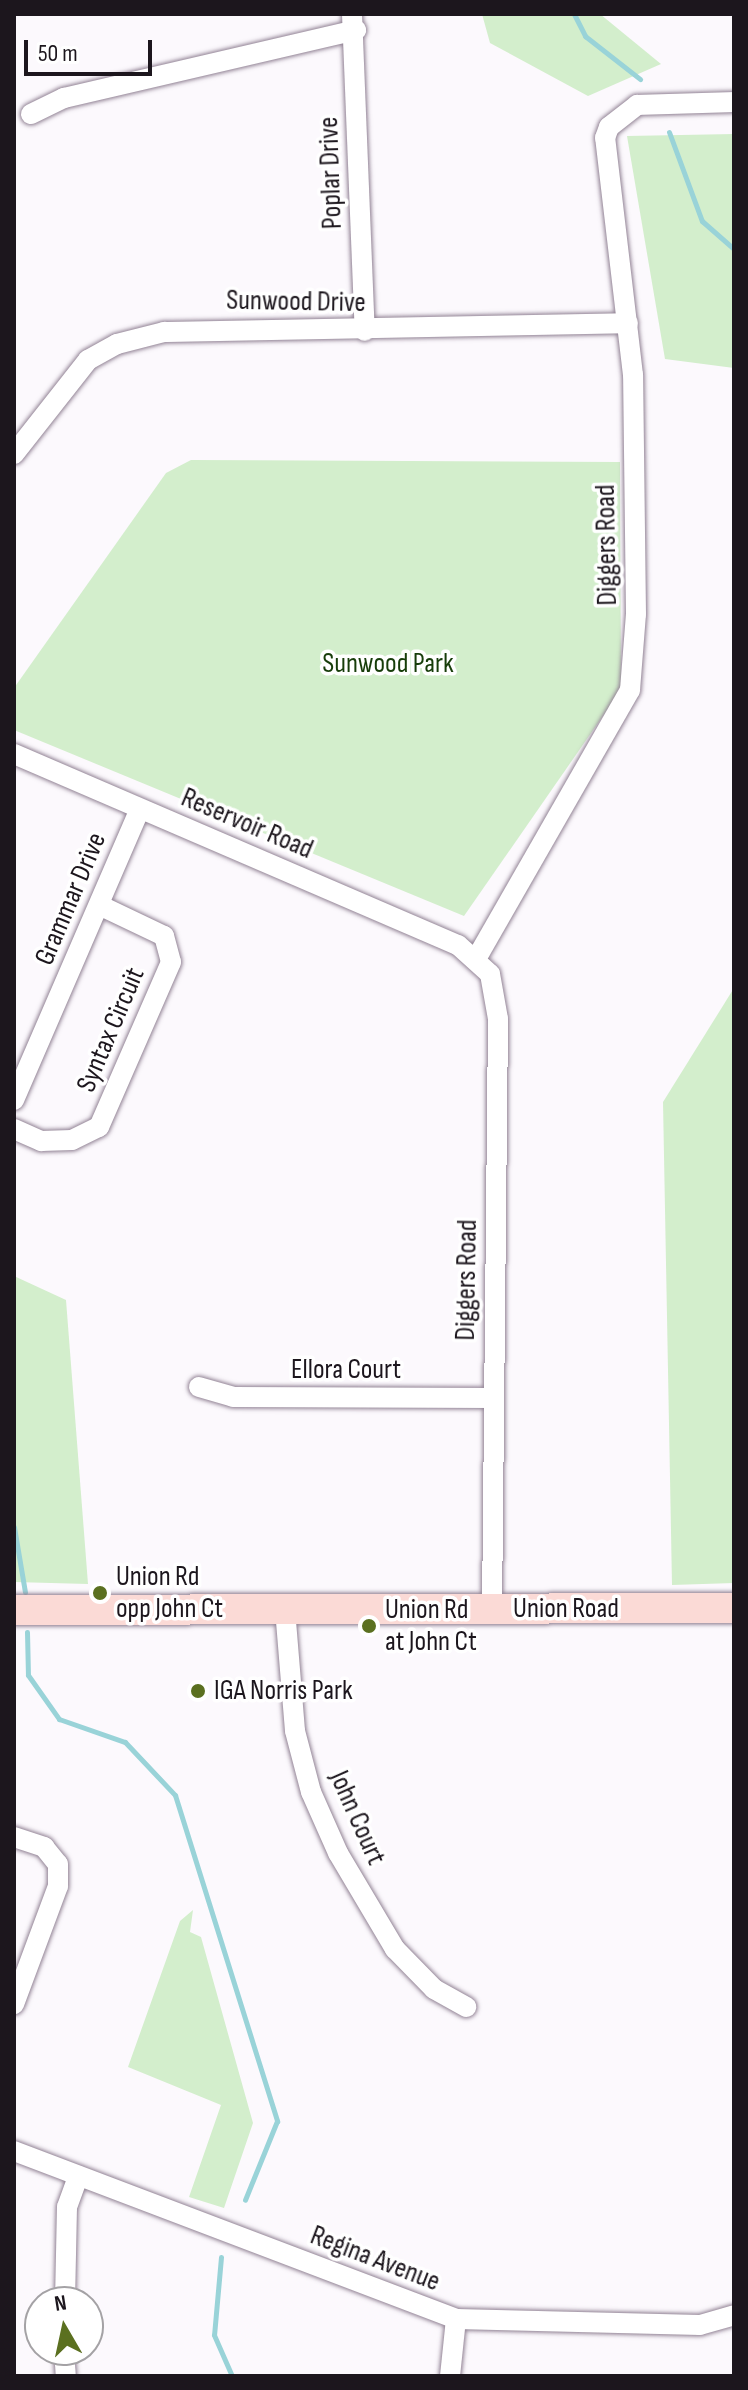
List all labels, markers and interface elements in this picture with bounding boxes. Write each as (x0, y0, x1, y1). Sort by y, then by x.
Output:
scale bar (28, 24, 156, 74)
text: 50 m (38, 39, 78, 68)
street label: Poplar Drive (312, 116, 350, 230)
street label: Sunwood Drive (226, 284, 366, 320)
street label: Diggers Road (589, 484, 625, 606)
park label: Sunwood Park (322, 647, 454, 681)
street label: Reservoir Road (176, 781, 318, 867)
street label: Grammar Drive (28, 828, 114, 970)
street label: Syntax Circuit (70, 963, 152, 1097)
street label: Diggers Road (449, 1219, 485, 1341)
street label: Ellora Court (291, 1353, 401, 1387)
place label: Union Rd opp John Ct (116, 1560, 223, 1626)
marker: Union Rd opp John Ct (91, 1584, 109, 1602)
street label: Union Road (513, 1592, 619, 1626)
place label: Union Rd at John Ct (385, 1593, 477, 1659)
marker: Union Rd at John Ct (360, 1617, 378, 1635)
place label: IGA Norris Park (214, 1674, 353, 1708)
marker: IGA Norris Park (189, 1682, 207, 1700)
street label: John Court (321, 1766, 393, 1870)
street label: Regina Avenue (306, 2219, 444, 2299)
north arrow (24, 2286, 104, 2366)
text: N (53, 2290, 68, 2318)

